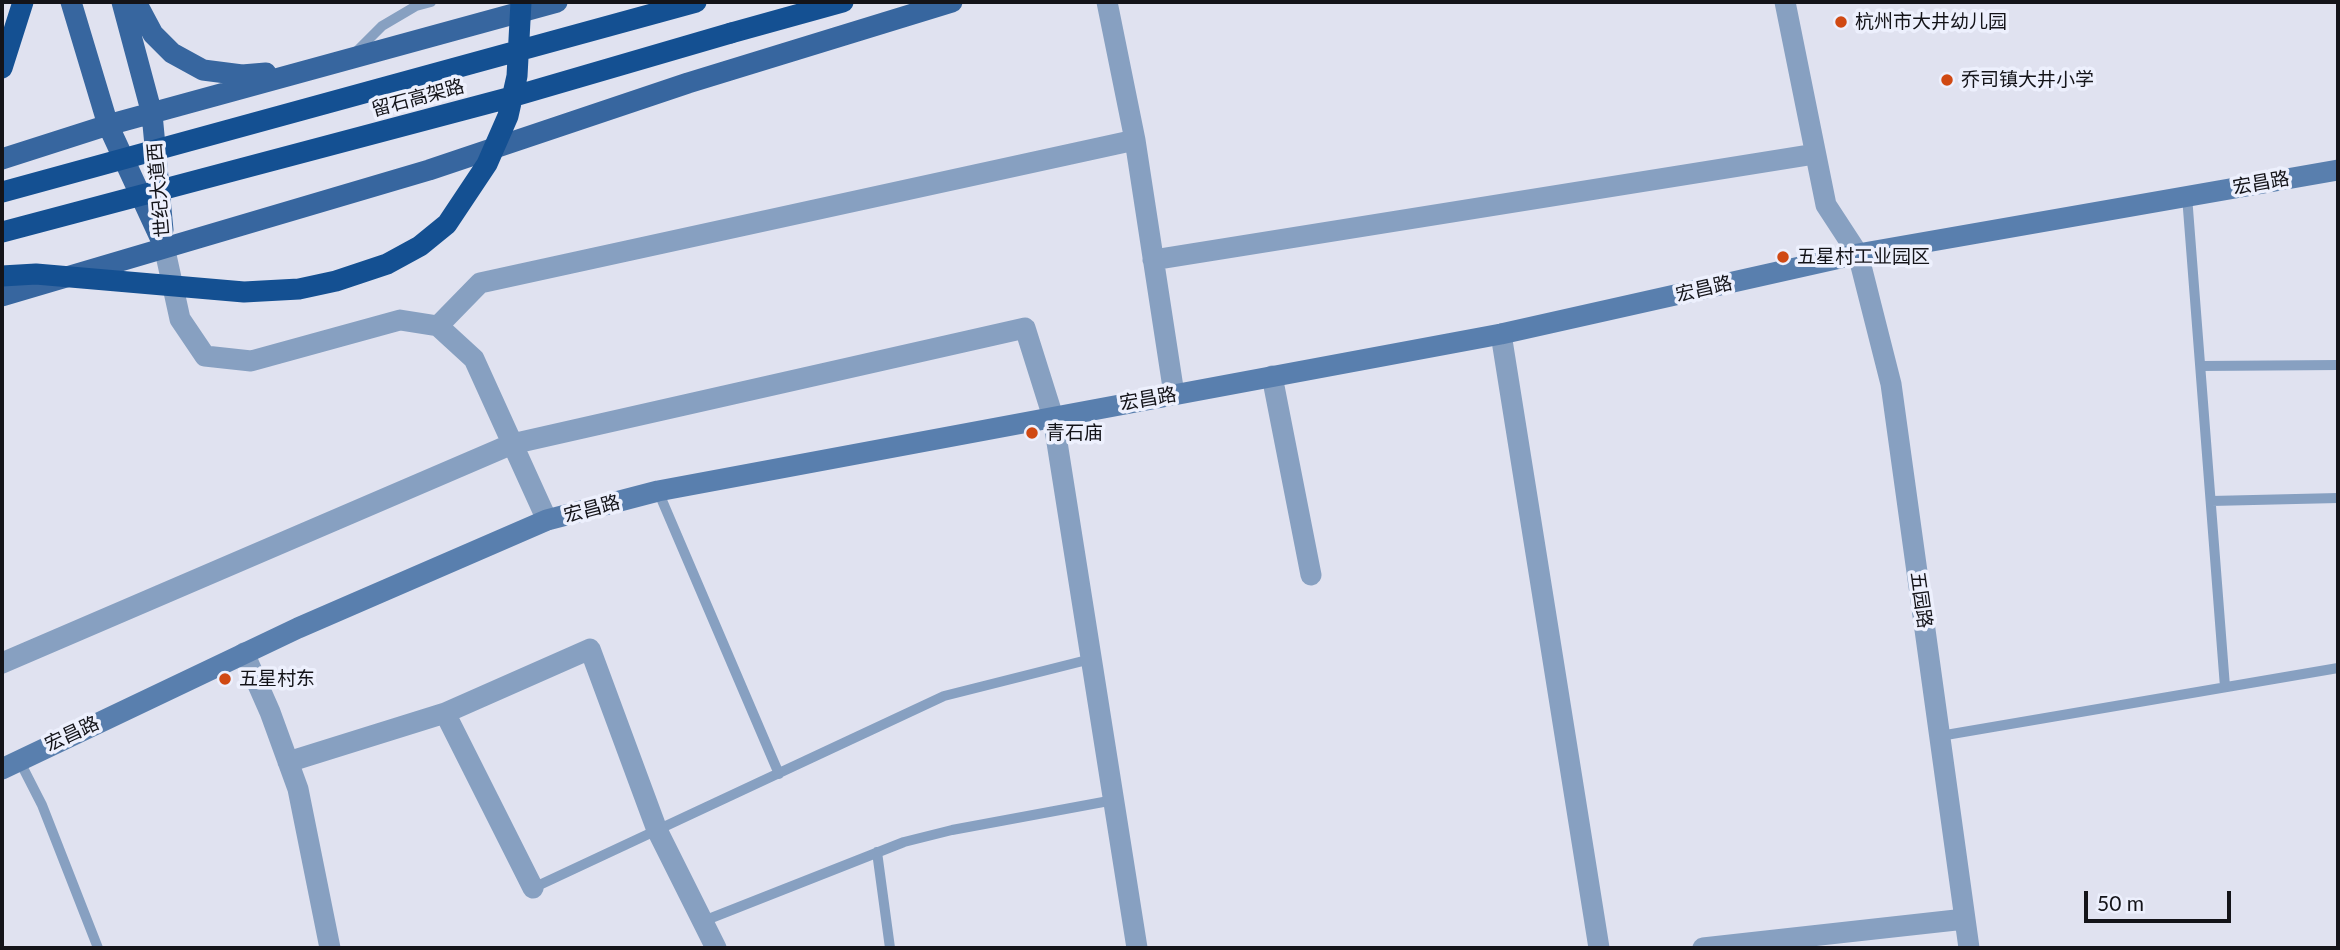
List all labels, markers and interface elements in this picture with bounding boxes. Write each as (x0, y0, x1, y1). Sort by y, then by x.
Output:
place label: 杭州市大井幼儿园 (1855, 11, 2007, 33)
marker: 杭州市大井幼儿园 (1833, 14, 1849, 30)
place label: 乔司镇大井小学 (1961, 69, 2094, 91)
marker: 乔司镇大井小学 (1939, 72, 1955, 88)
street label: 留石高架路 (369, 75, 467, 121)
street label: 世纪大道西 (144, 142, 174, 238)
street label: 宏昌路 (2231, 167, 2291, 199)
place label: 五星村工业园区 (1797, 246, 1930, 268)
marker: 五星村工业园区 (1775, 249, 1791, 265)
street label: 宏昌路 (1674, 271, 1734, 307)
street label: 宏昌路 (1118, 383, 1178, 415)
place label: 青石庙 (1046, 422, 1103, 444)
marker: 青石庙 (1024, 425, 1040, 441)
street label: 宏昌路 (562, 491, 622, 527)
street label: 五园路 (1906, 570, 1936, 630)
place label: 五星村东 (239, 668, 315, 690)
marker: 五星村东 (217, 671, 233, 687)
street label: 宏昌路 (41, 712, 103, 756)
scale bar (2088, 876, 2235, 920)
text: 50 m (2097, 890, 2144, 915)

